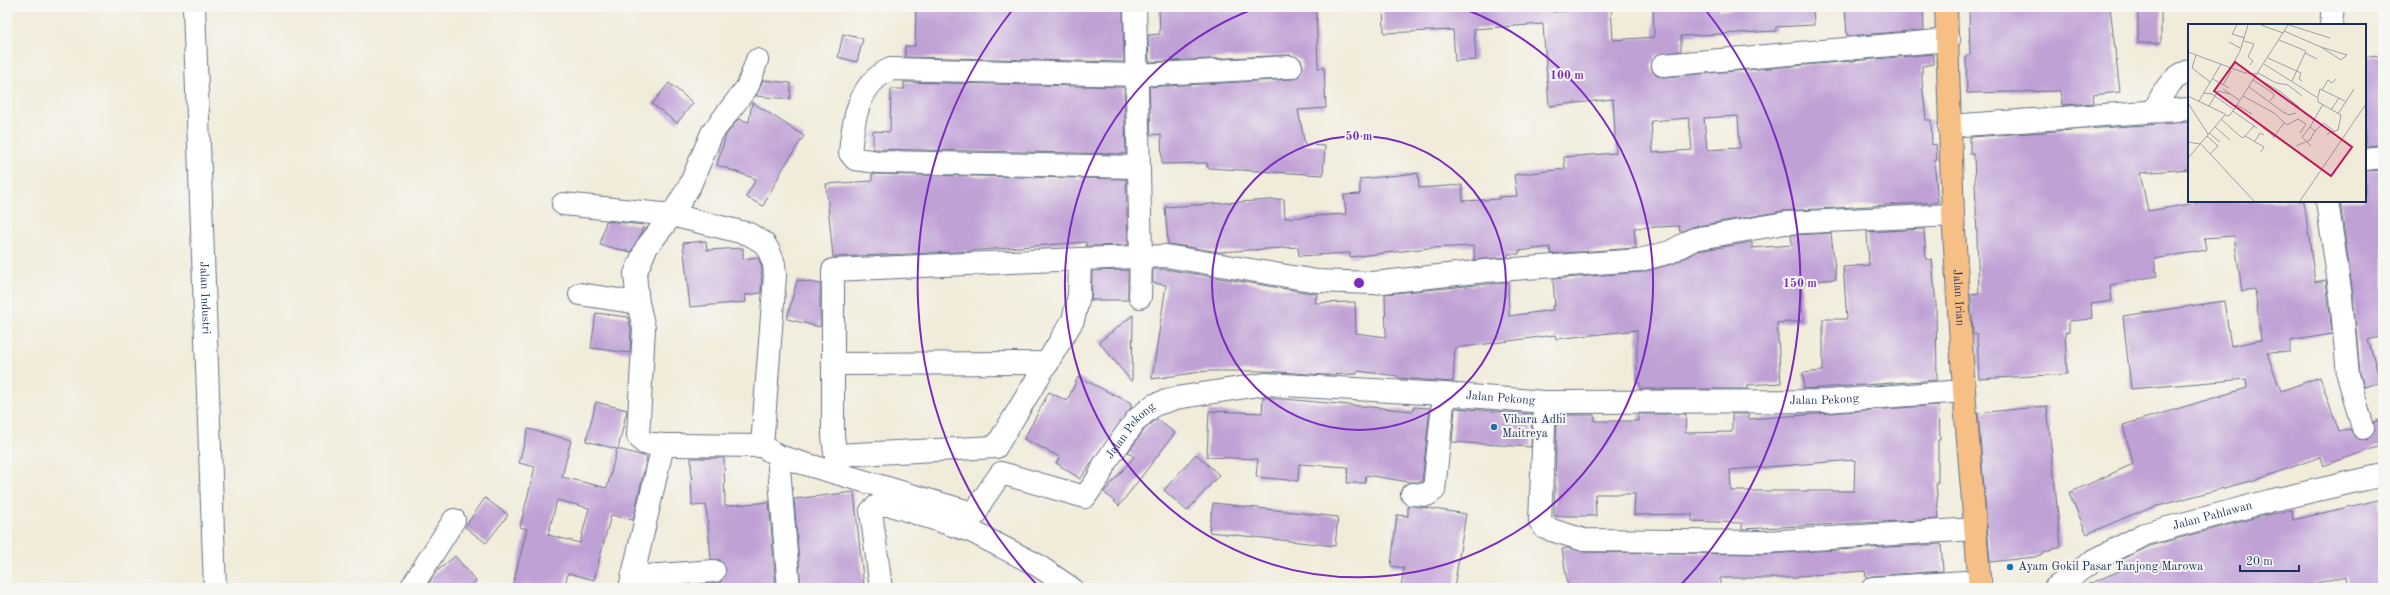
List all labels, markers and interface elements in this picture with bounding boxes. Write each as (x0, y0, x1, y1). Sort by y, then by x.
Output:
inset map (2188, 24, 2366, 202)
text: 100 m (1550, 70, 1584, 82)
text: 50 m (1346, 130, 1373, 143)
street label: Jalan Industri (197, 261, 212, 334)
street label: Jalan Irian (1950, 269, 1966, 327)
centre of rings (1352, 276, 1366, 290)
text: 150 m (1783, 277, 1817, 290)
street label: Jalan Pekong (1465, 390, 1536, 407)
street label: Jalan Pekong (1789, 393, 1860, 407)
street label: Jalan Pekong (1104, 400, 1158, 461)
place label: Vihara Adhi Maitreya (1502, 414, 1566, 440)
marker: Vihara Adhi Maitreya (1489, 422, 1499, 432)
street label: Jalan Pahlawan (2171, 500, 2254, 532)
scale bar (2240, 547, 2299, 573)
text: 20 m (2246, 556, 2273, 568)
place label: Ayam Gokil Pasar Tanjong Marowa (2018, 561, 2203, 573)
marker: Ayam Gokil Pasar Tanjong Marowa (2005, 562, 2015, 572)

